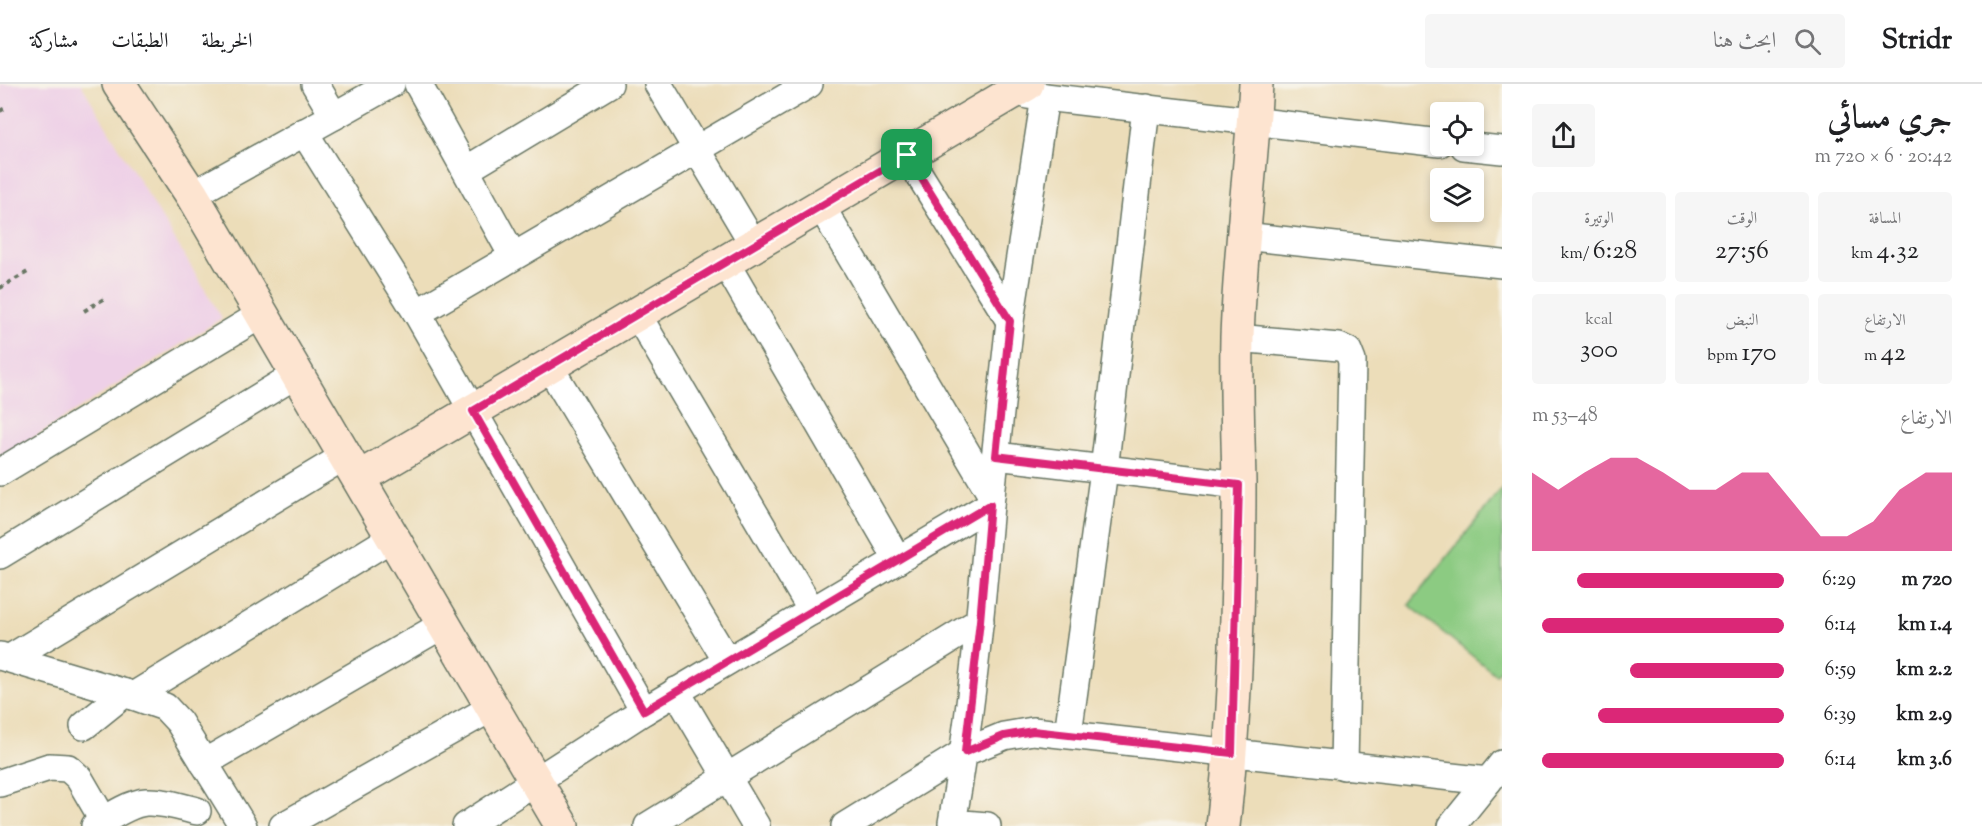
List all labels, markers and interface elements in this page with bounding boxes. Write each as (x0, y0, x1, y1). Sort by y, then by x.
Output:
search box (1425, 14, 1845, 68)
text: Stridr (1881, 21, 1952, 61)
icon: search (1791, 25, 1824, 58)
text: ابحث هنا (1713, 26, 1776, 58)
text: مشاركة (30, 27, 78, 57)
text: الطبقات (111, 27, 168, 57)
text: الخريطة (201, 27, 253, 57)
text: جري مسائي (1827, 96, 1952, 144)
map controls (1430, 102, 1484, 222)
button: locate (1430, 102, 1484, 156)
button: share (1532, 104, 1595, 167)
pin (881, 129, 932, 180)
icon: arrive (890, 138, 923, 171)
text: 20:42 · 6 × 720 m (1814, 143, 1952, 172)
button: layers (1430, 168, 1484, 222)
text: الوتيرة (1584, 208, 1614, 231)
text: الوقت (1727, 208, 1757, 231)
text: المسافة (1869, 208, 1901, 231)
text: 6:28 (1593, 233, 1637, 270)
text: 27:56 (1715, 233, 1769, 270)
text: 4.32 (1877, 233, 1919, 270)
text: /km (1561, 243, 1593, 266)
text: km (1851, 243, 1877, 266)
text: kcal (1585, 309, 1613, 332)
text: النبض (1726, 310, 1758, 333)
text: الارتفاع (1864, 310, 1906, 333)
text: 300 (1580, 332, 1618, 369)
text: 170 (1742, 335, 1777, 372)
text: 42 (1881, 335, 1906, 372)
text: bpm (1707, 345, 1742, 368)
text: m (1864, 345, 1881, 368)
text: 48–53 m (1532, 402, 1598, 431)
text: الارتفاع (1900, 405, 1952, 434)
text: 6:29 (1822, 566, 1856, 595)
text: 720 m (1901, 566, 1952, 595)
text: 6:14 (1824, 611, 1856, 640)
text: 1.4 km (1898, 611, 1952, 640)
text: 6:59 (1825, 656, 1856, 685)
text: 2.2 km (1897, 656, 1952, 685)
text: 6:39 (1823, 701, 1856, 730)
text: 2.9 km (1897, 701, 1952, 730)
text: 6:14 (1824, 746, 1856, 775)
text: 3.6 km (1898, 746, 1952, 775)

